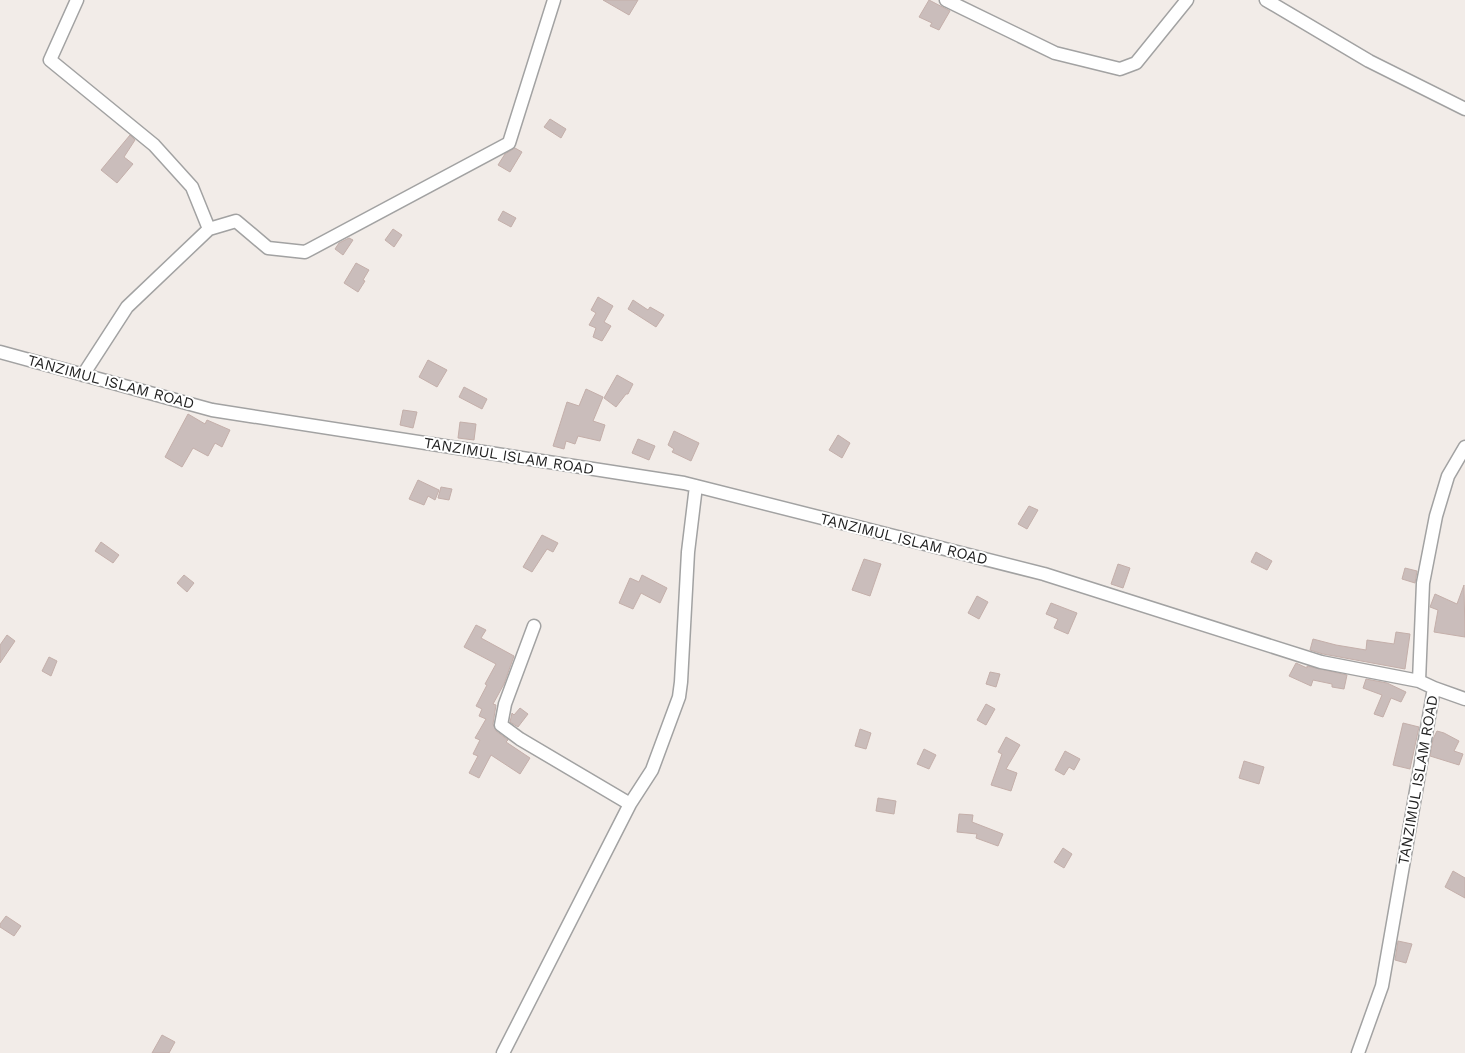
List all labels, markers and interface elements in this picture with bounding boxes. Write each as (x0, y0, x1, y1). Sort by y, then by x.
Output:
street label: TANZIMUL ISLAM ROAD (26, 351, 196, 413)
street label: TANZIMUL ISLAM ROAD (423, 434, 595, 478)
street label: TANZIMUL ISLAM ROAD (818, 509, 990, 569)
street label: TANZIMUL ISLAM ROAD (1394, 694, 1442, 866)

